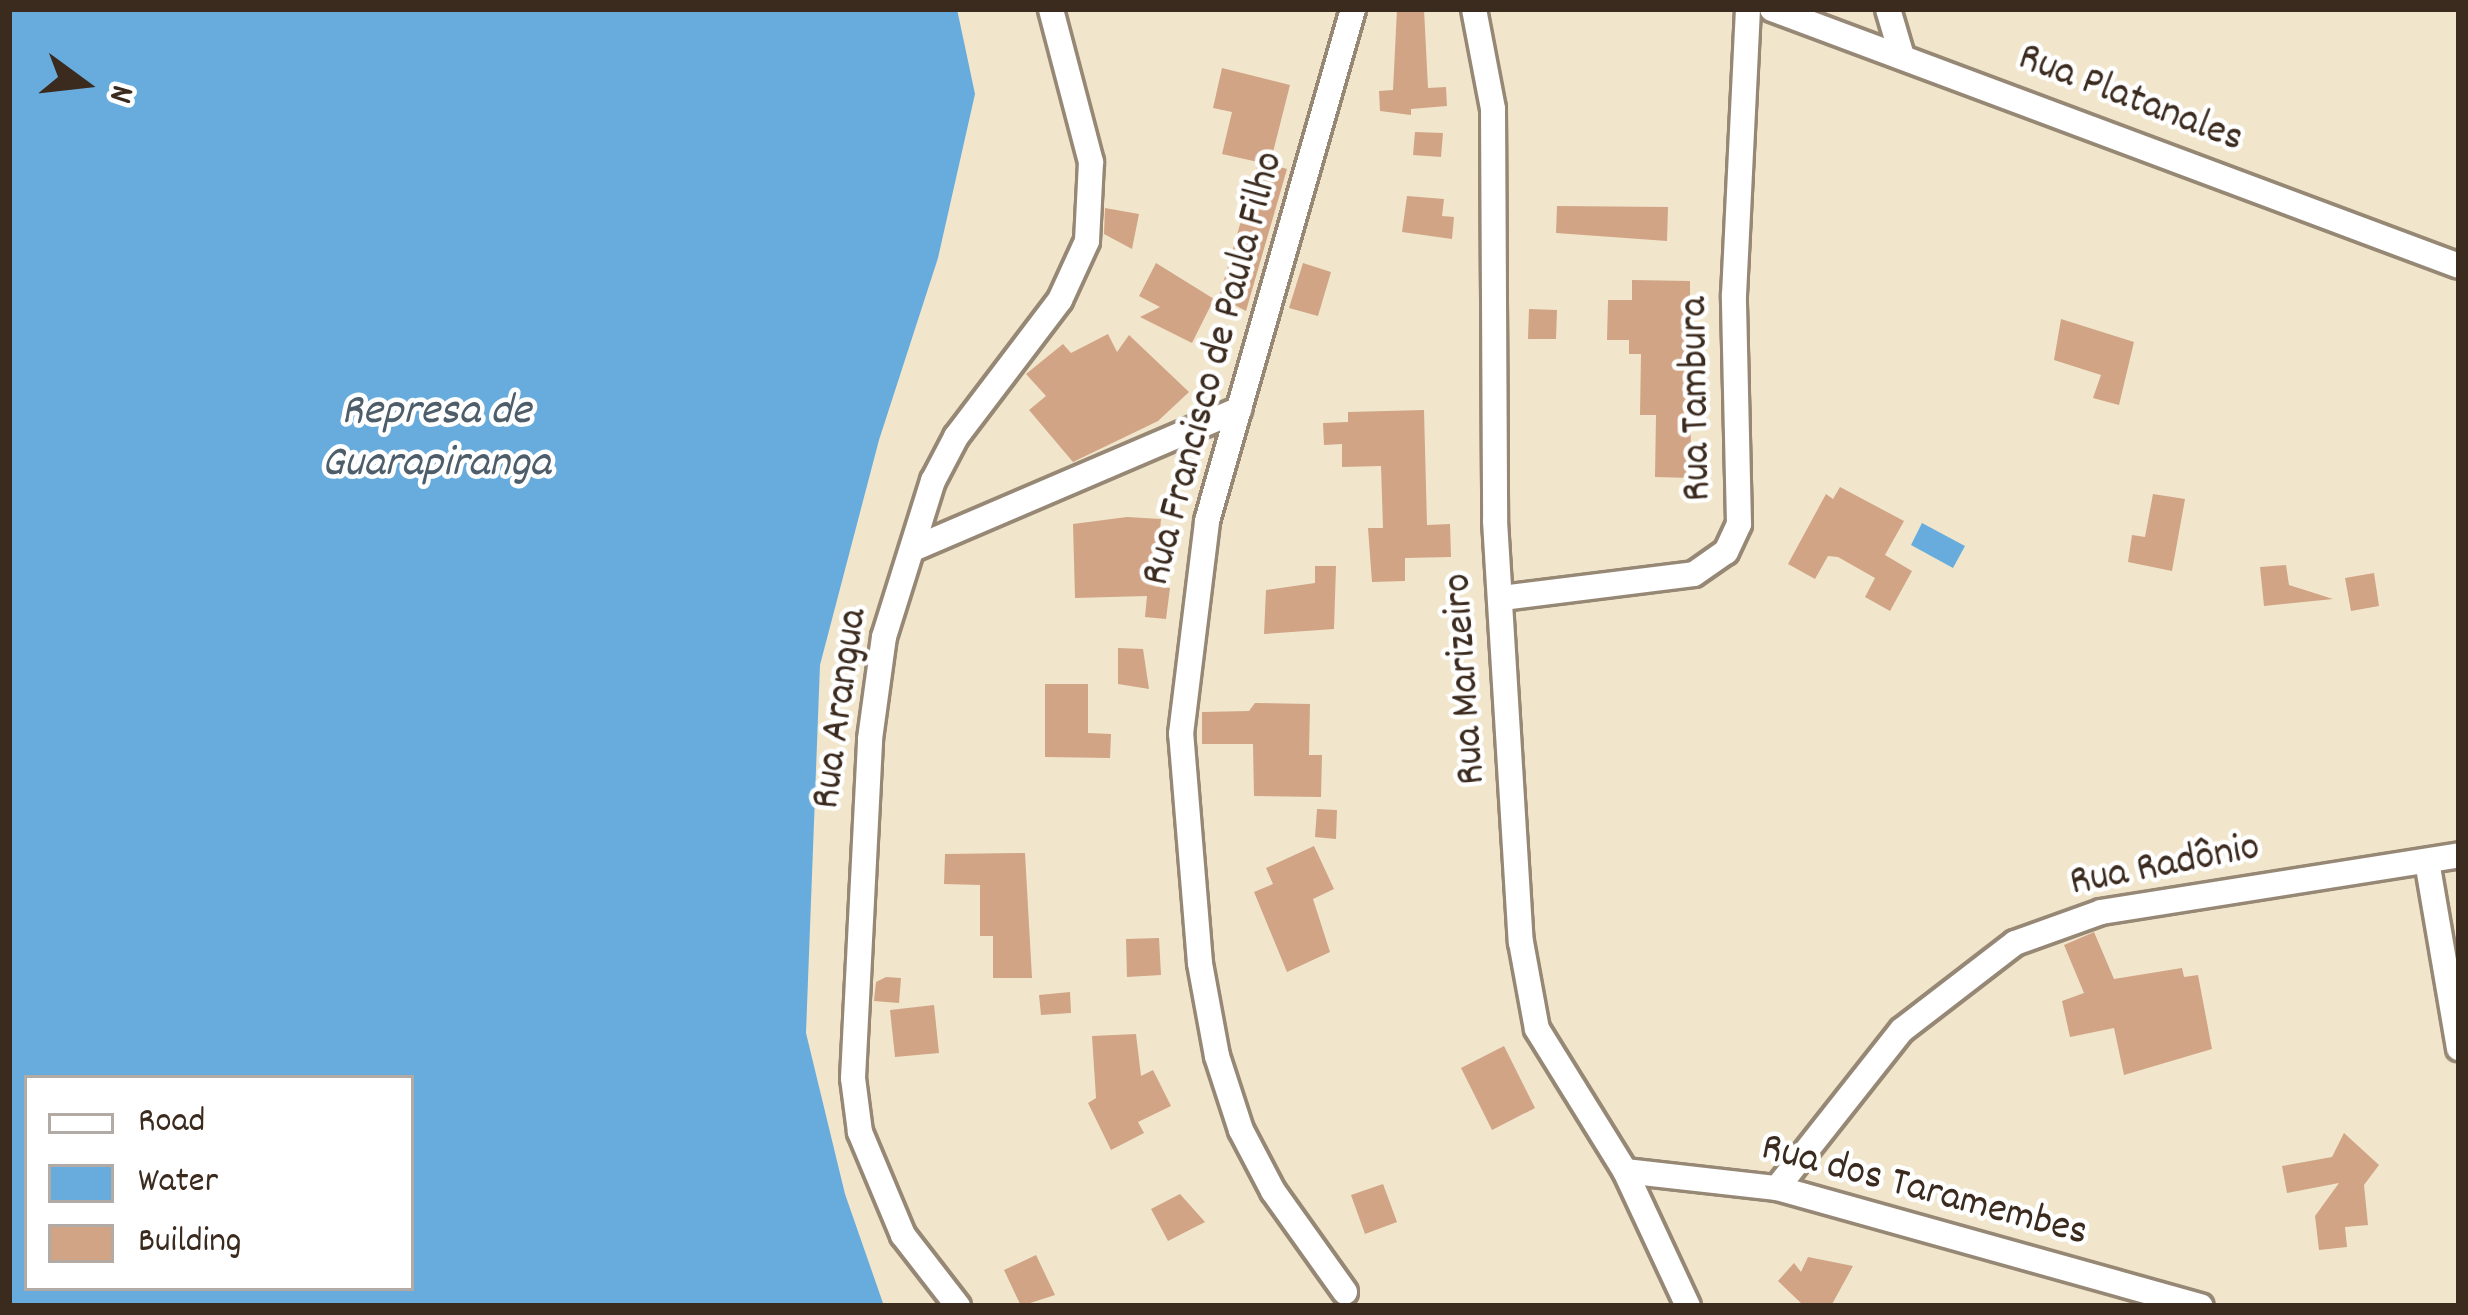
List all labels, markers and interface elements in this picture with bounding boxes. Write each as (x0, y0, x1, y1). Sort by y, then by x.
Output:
north arrow (24, 24, 144, 144)
street label: Rua Platanales (2010, 34, 2250, 166)
text: N (94, 79, 144, 107)
street label: Rua Francisco de Paula Filho (1133, 147, 1297, 591)
street label: Rua Tambura (1671, 296, 1725, 502)
water label: Represa de Guarapiranga (321, 387, 551, 493)
street label: Rua Marizeiro (1434, 572, 1500, 786)
street label: Rua Arangua (803, 606, 881, 812)
street label: Rua Radônio (2066, 824, 2264, 910)
legend (24, 1075, 414, 1291)
text: Road (138, 1097, 205, 1149)
street label: Rua dos Taramembes (1755, 1124, 2093, 1260)
text: Water (138, 1157, 218, 1209)
text: Building (138, 1217, 242, 1269)

